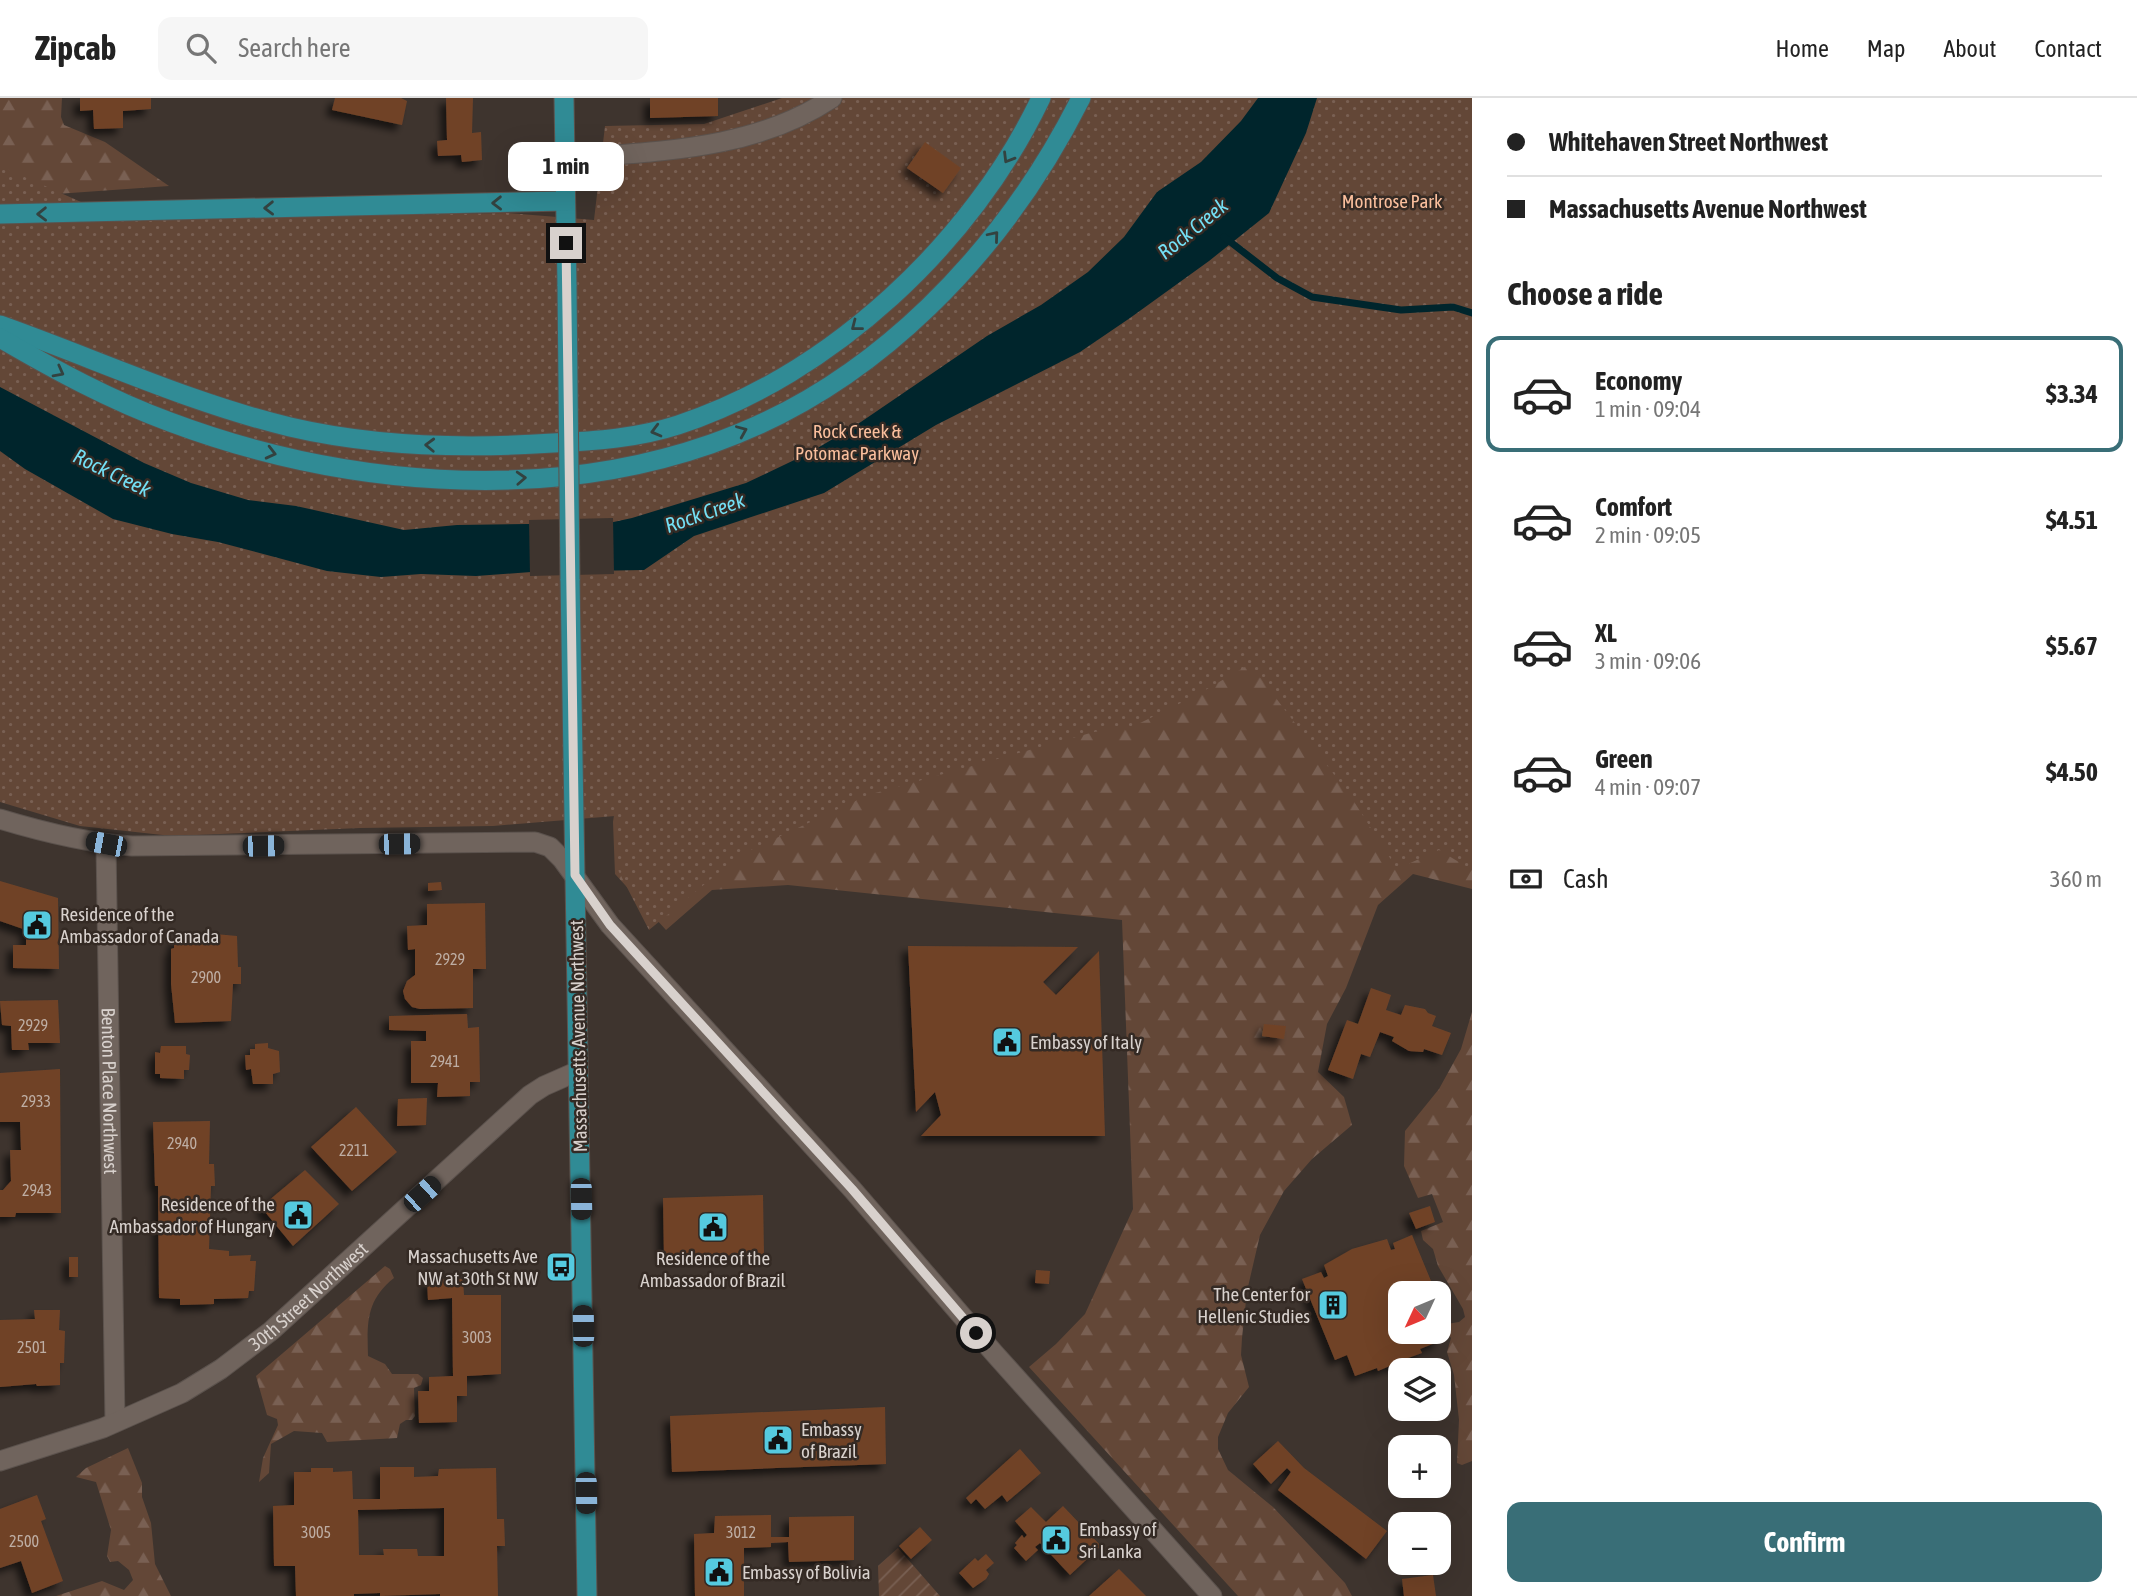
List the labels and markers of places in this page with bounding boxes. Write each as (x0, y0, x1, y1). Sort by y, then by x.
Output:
place label: Residence of the Ambassador of Canada (60, 903, 219, 947)
public building icon: Residence of the Ambassador of Canada (20, 908, 54, 942)
public building icon: Embassy of Italy (990, 1025, 1024, 1059)
place label: Embassy of Italy (1030, 1031, 1142, 1053)
place label: Residence of the Ambassador of Hungary (110, 1193, 275, 1237)
public building icon: Residence of the Ambassador of Hungary (281, 1198, 315, 1232)
public building icon: Residence of the Ambassador of Brazil (696, 1210, 730, 1244)
place label: Massachusetts Ave NW at 30th St NW (408, 1245, 538, 1289)
place label: Residence of the Ambassador of Brazil (640, 1247, 786, 1291)
bus stop icon: Massachusetts Ave NW at 30th St NW (544, 1250, 578, 1284)
place label: The Center for Hellenic Studies (1197, 1283, 1310, 1327)
building icon: The Center for Hellenic Studies (1316, 1288, 1350, 1322)
place label: Embassy of Brazil (801, 1418, 862, 1462)
public building icon: Embassy of Brazil (761, 1423, 795, 1457)
place label: Embassy of Sri Lanka (1079, 1518, 1157, 1562)
public building icon: Embassy of Sri Lanka (1039, 1523, 1073, 1557)
public building icon: Embassy of Bolivia (702, 1555, 736, 1589)
place label: Embassy of Bolivia (742, 1561, 871, 1583)

